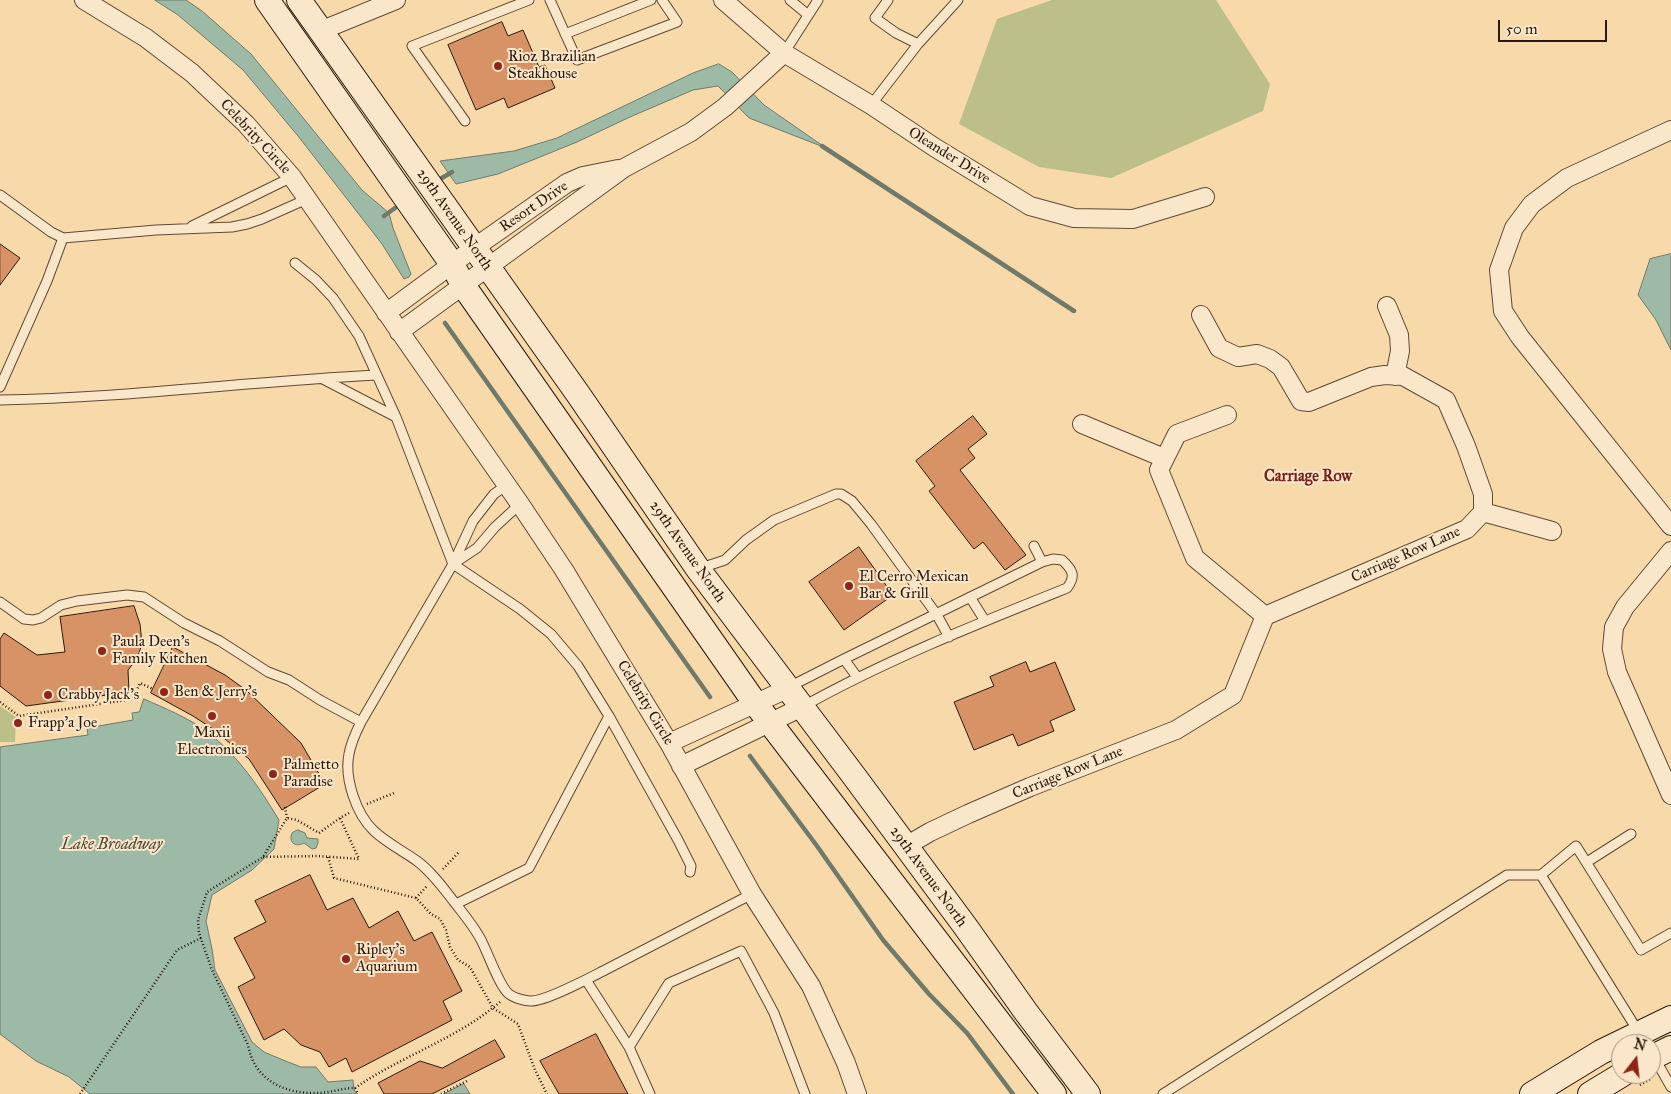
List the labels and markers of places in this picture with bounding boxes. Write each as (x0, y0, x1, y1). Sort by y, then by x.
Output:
place label: Rioz Brazilian Steakhouse (508, 48, 596, 83)
marker: Rioz Brazilian Steakhouse (492, 60, 504, 72)
place label: El Cerro Mexican Bar & Grill (859, 568, 969, 603)
marker: El Cerro Mexican Bar & Grill (843, 580, 855, 592)
place label: Paula Deen's Family Kitchen (112, 633, 208, 668)
marker: Paula Deen's Family Kitchen (96, 645, 108, 657)
place label: Ben & Jerry's (174, 683, 257, 701)
place label: Crabby Jack's (58, 686, 139, 704)
marker: Ben & Jerry's (158, 686, 170, 698)
marker: Crabby Jack's (42, 689, 54, 701)
marker: Maxii Electronics (206, 710, 218, 722)
place label: Frapp'a Joe (28, 714, 97, 732)
marker: Frapp'a Joe (12, 717, 24, 729)
place label: Maxii Electronics (177, 724, 247, 759)
place label: Palmetto Paradise (283, 756, 339, 791)
marker: Palmetto Paradise (267, 768, 279, 780)
place label: Ripley's Aquarium (356, 941, 418, 976)
marker: Ripley's Aquarium (340, 953, 352, 965)

